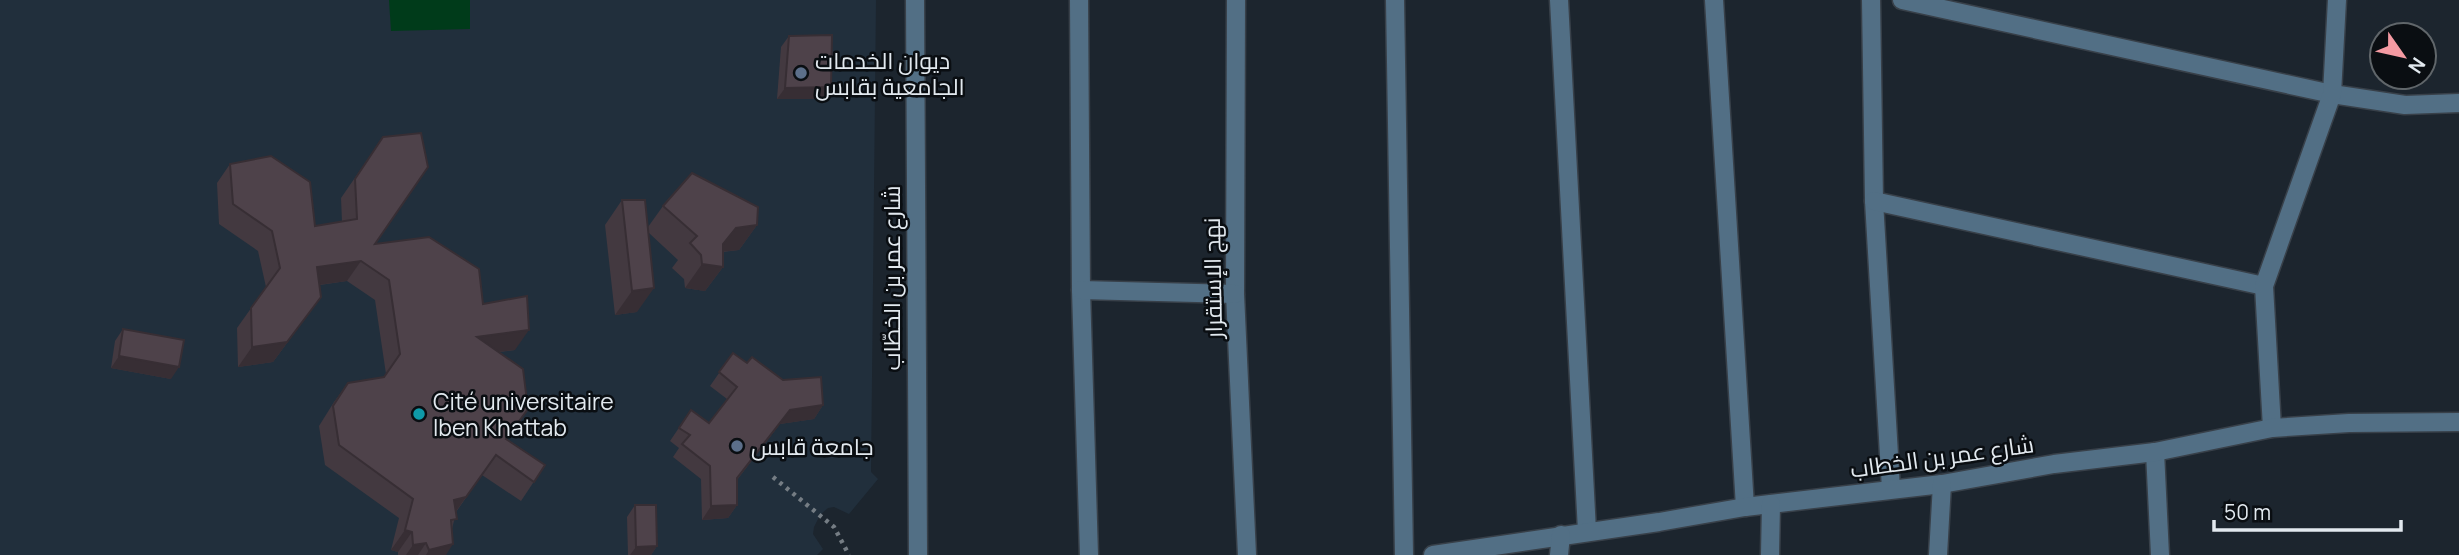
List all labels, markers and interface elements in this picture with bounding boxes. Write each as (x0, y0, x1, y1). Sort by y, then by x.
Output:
north arrow (2368, 21, 2438, 91)
place label: ديوان الخدمات الجامعية بقابس (815, 44, 965, 102)
text: N (2402, 53, 2432, 78)
marker: ديوان الخدمات الجامعية بقابس (793, 65, 809, 81)
street label: شارع عمر بن الخطّاب (875, 185, 908, 371)
street label: نهج الإستقرار (1195, 217, 1230, 341)
place label: Cité universitaire Iben Khattab (433, 385, 614, 443)
marker: Cité universitaire Iben Khattab (411, 406, 427, 422)
street label: شارع عمر بن الخطاب (1848, 427, 2036, 486)
place label: جامعة قابس (751, 430, 873, 462)
marker: جامعة قابس (729, 438, 745, 454)
scale bar (2214, 489, 2401, 532)
text: 50 m (2224, 498, 2271, 526)

